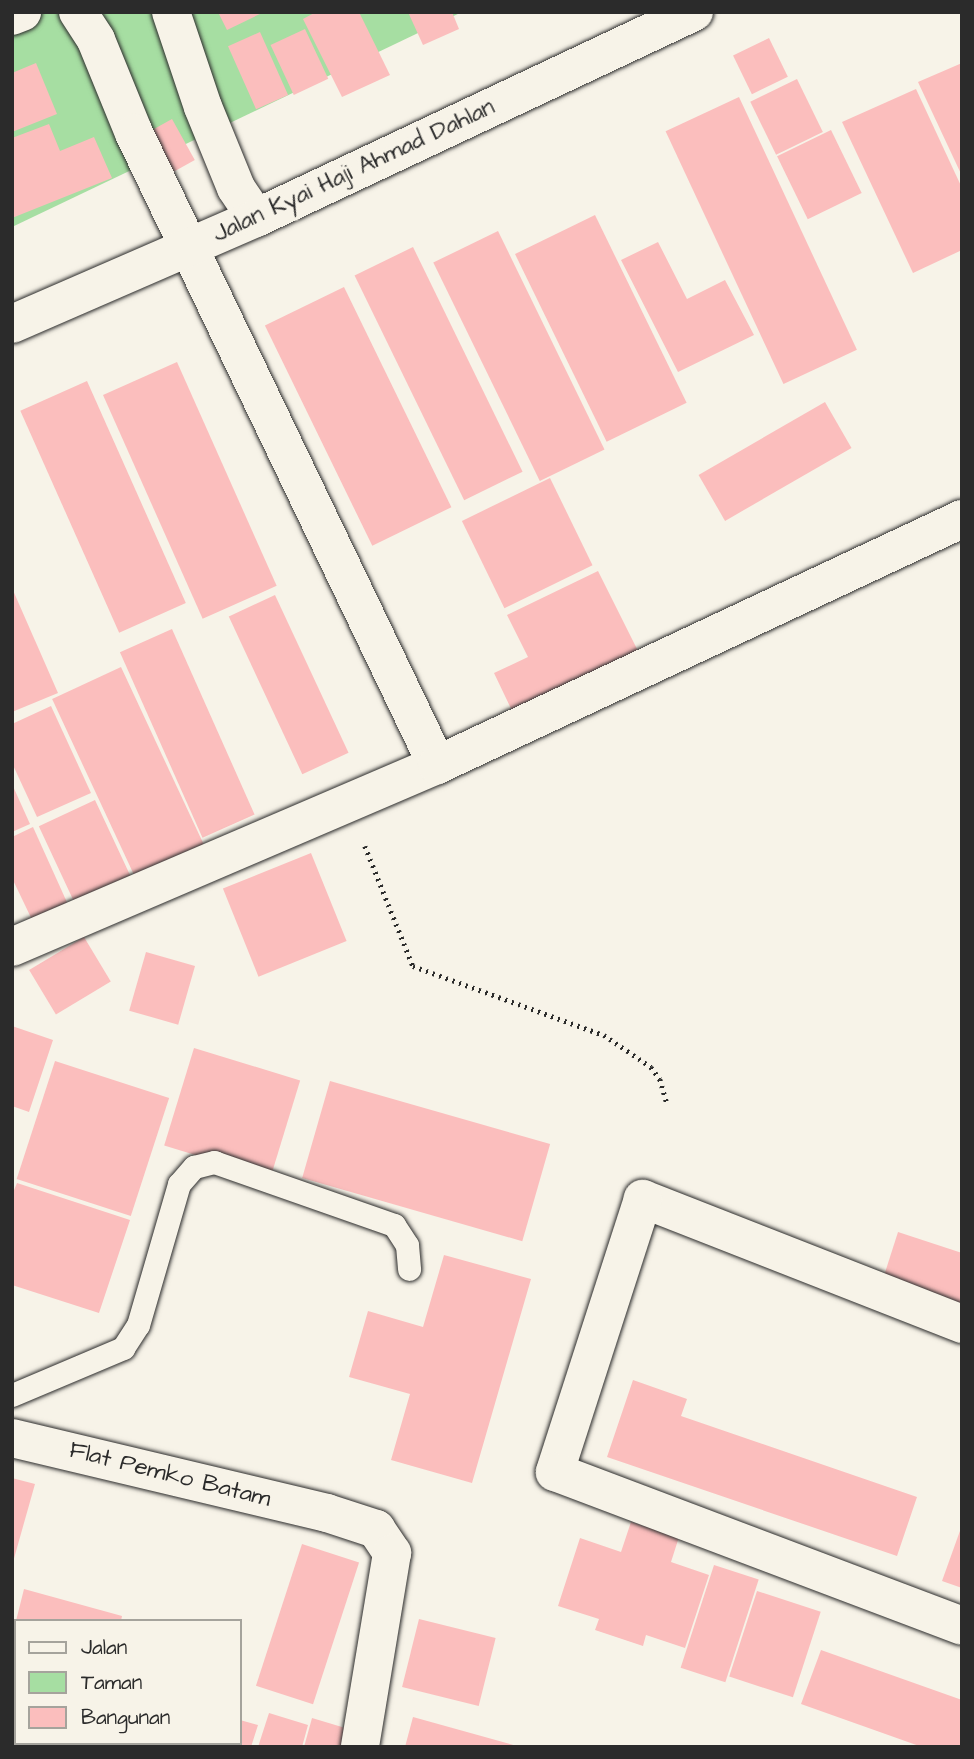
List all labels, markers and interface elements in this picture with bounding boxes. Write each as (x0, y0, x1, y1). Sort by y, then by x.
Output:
street label: Jalan Kyai Haji Ahmad Dahlan (209, 93, 499, 249)
street label: Flat Pemko Batam (66, 1436, 274, 1514)
legend (14, 1619, 242, 1745)
text: Jalan (81, 1633, 127, 1662)
text: Taman (81, 1668, 142, 1697)
text: Bangunan (81, 1703, 170, 1732)

